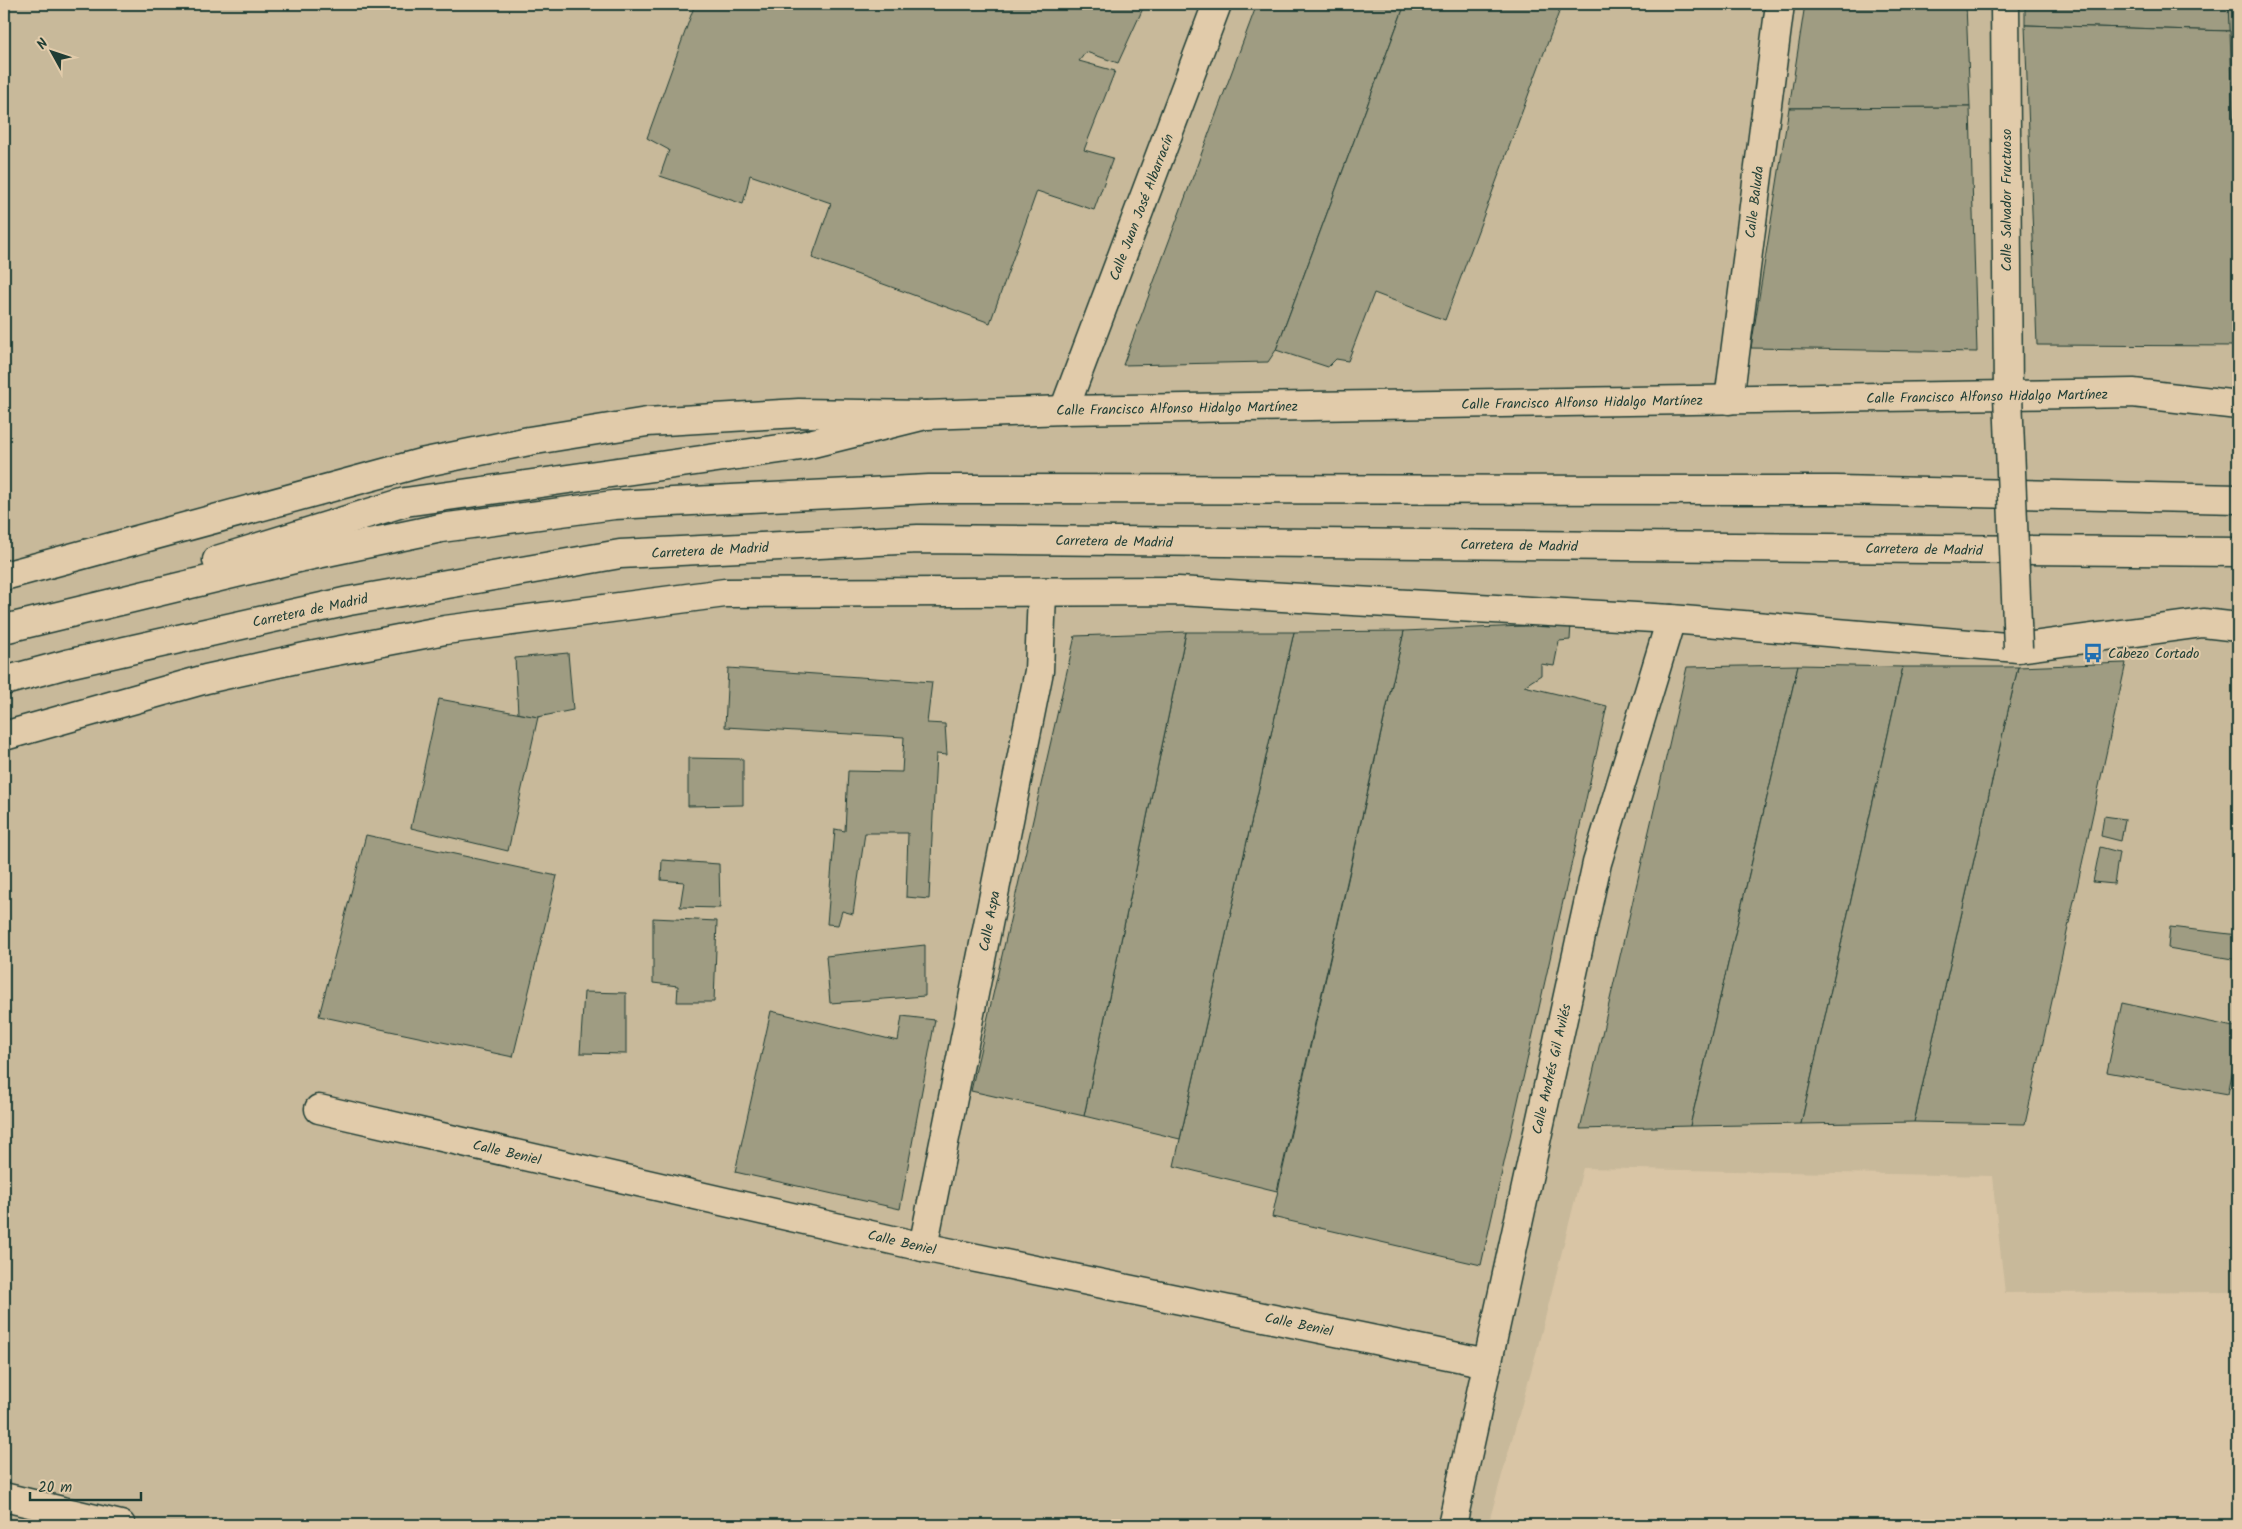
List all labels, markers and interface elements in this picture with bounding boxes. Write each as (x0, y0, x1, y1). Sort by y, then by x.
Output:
north arrow (28, 28, 78, 78)
text: N (32, 34, 54, 55)
street label: Calle Salvador Fructuoso (1996, 129, 2018, 271)
street label: Calle Juan José Albarracín (1104, 131, 1180, 284)
street label: Calle Baluda (1740, 165, 1770, 240)
street label: Calle Francisco Alfonso Hidalgo Martínez (1866, 384, 2108, 410)
street label: Calle Francisco Alfonso Hidalgo Martínez (1461, 390, 1703, 416)
street label: Calle Francisco Alfonso Hidalgo Martínez (1056, 396, 1298, 422)
street label: Carretera de Madrid (1055, 530, 1174, 554)
street label: Carretera de Madrid (1460, 534, 1579, 558)
street label: Carretera de Madrid (651, 537, 770, 565)
street label: Carretera de Madrid (1865, 538, 1984, 562)
street label: Carretera de Madrid (250, 588, 371, 634)
bus stop icon: Cabezo Cortado (2082, 642, 2104, 664)
place label: Cabezo Cortado (2108, 643, 2199, 665)
street label: Calle Aspa (973, 889, 1007, 953)
street label: Calle Andrés Gil Avilés (1526, 1002, 1578, 1137)
street label: Calle Beniel (470, 1134, 544, 1172)
street label: Calle Beniel (865, 1224, 939, 1262)
street label: Calle Beniel (1263, 1307, 1336, 1343)
scale bar (30, 1469, 141, 1501)
text: 20 m (38, 1476, 72, 1500)

